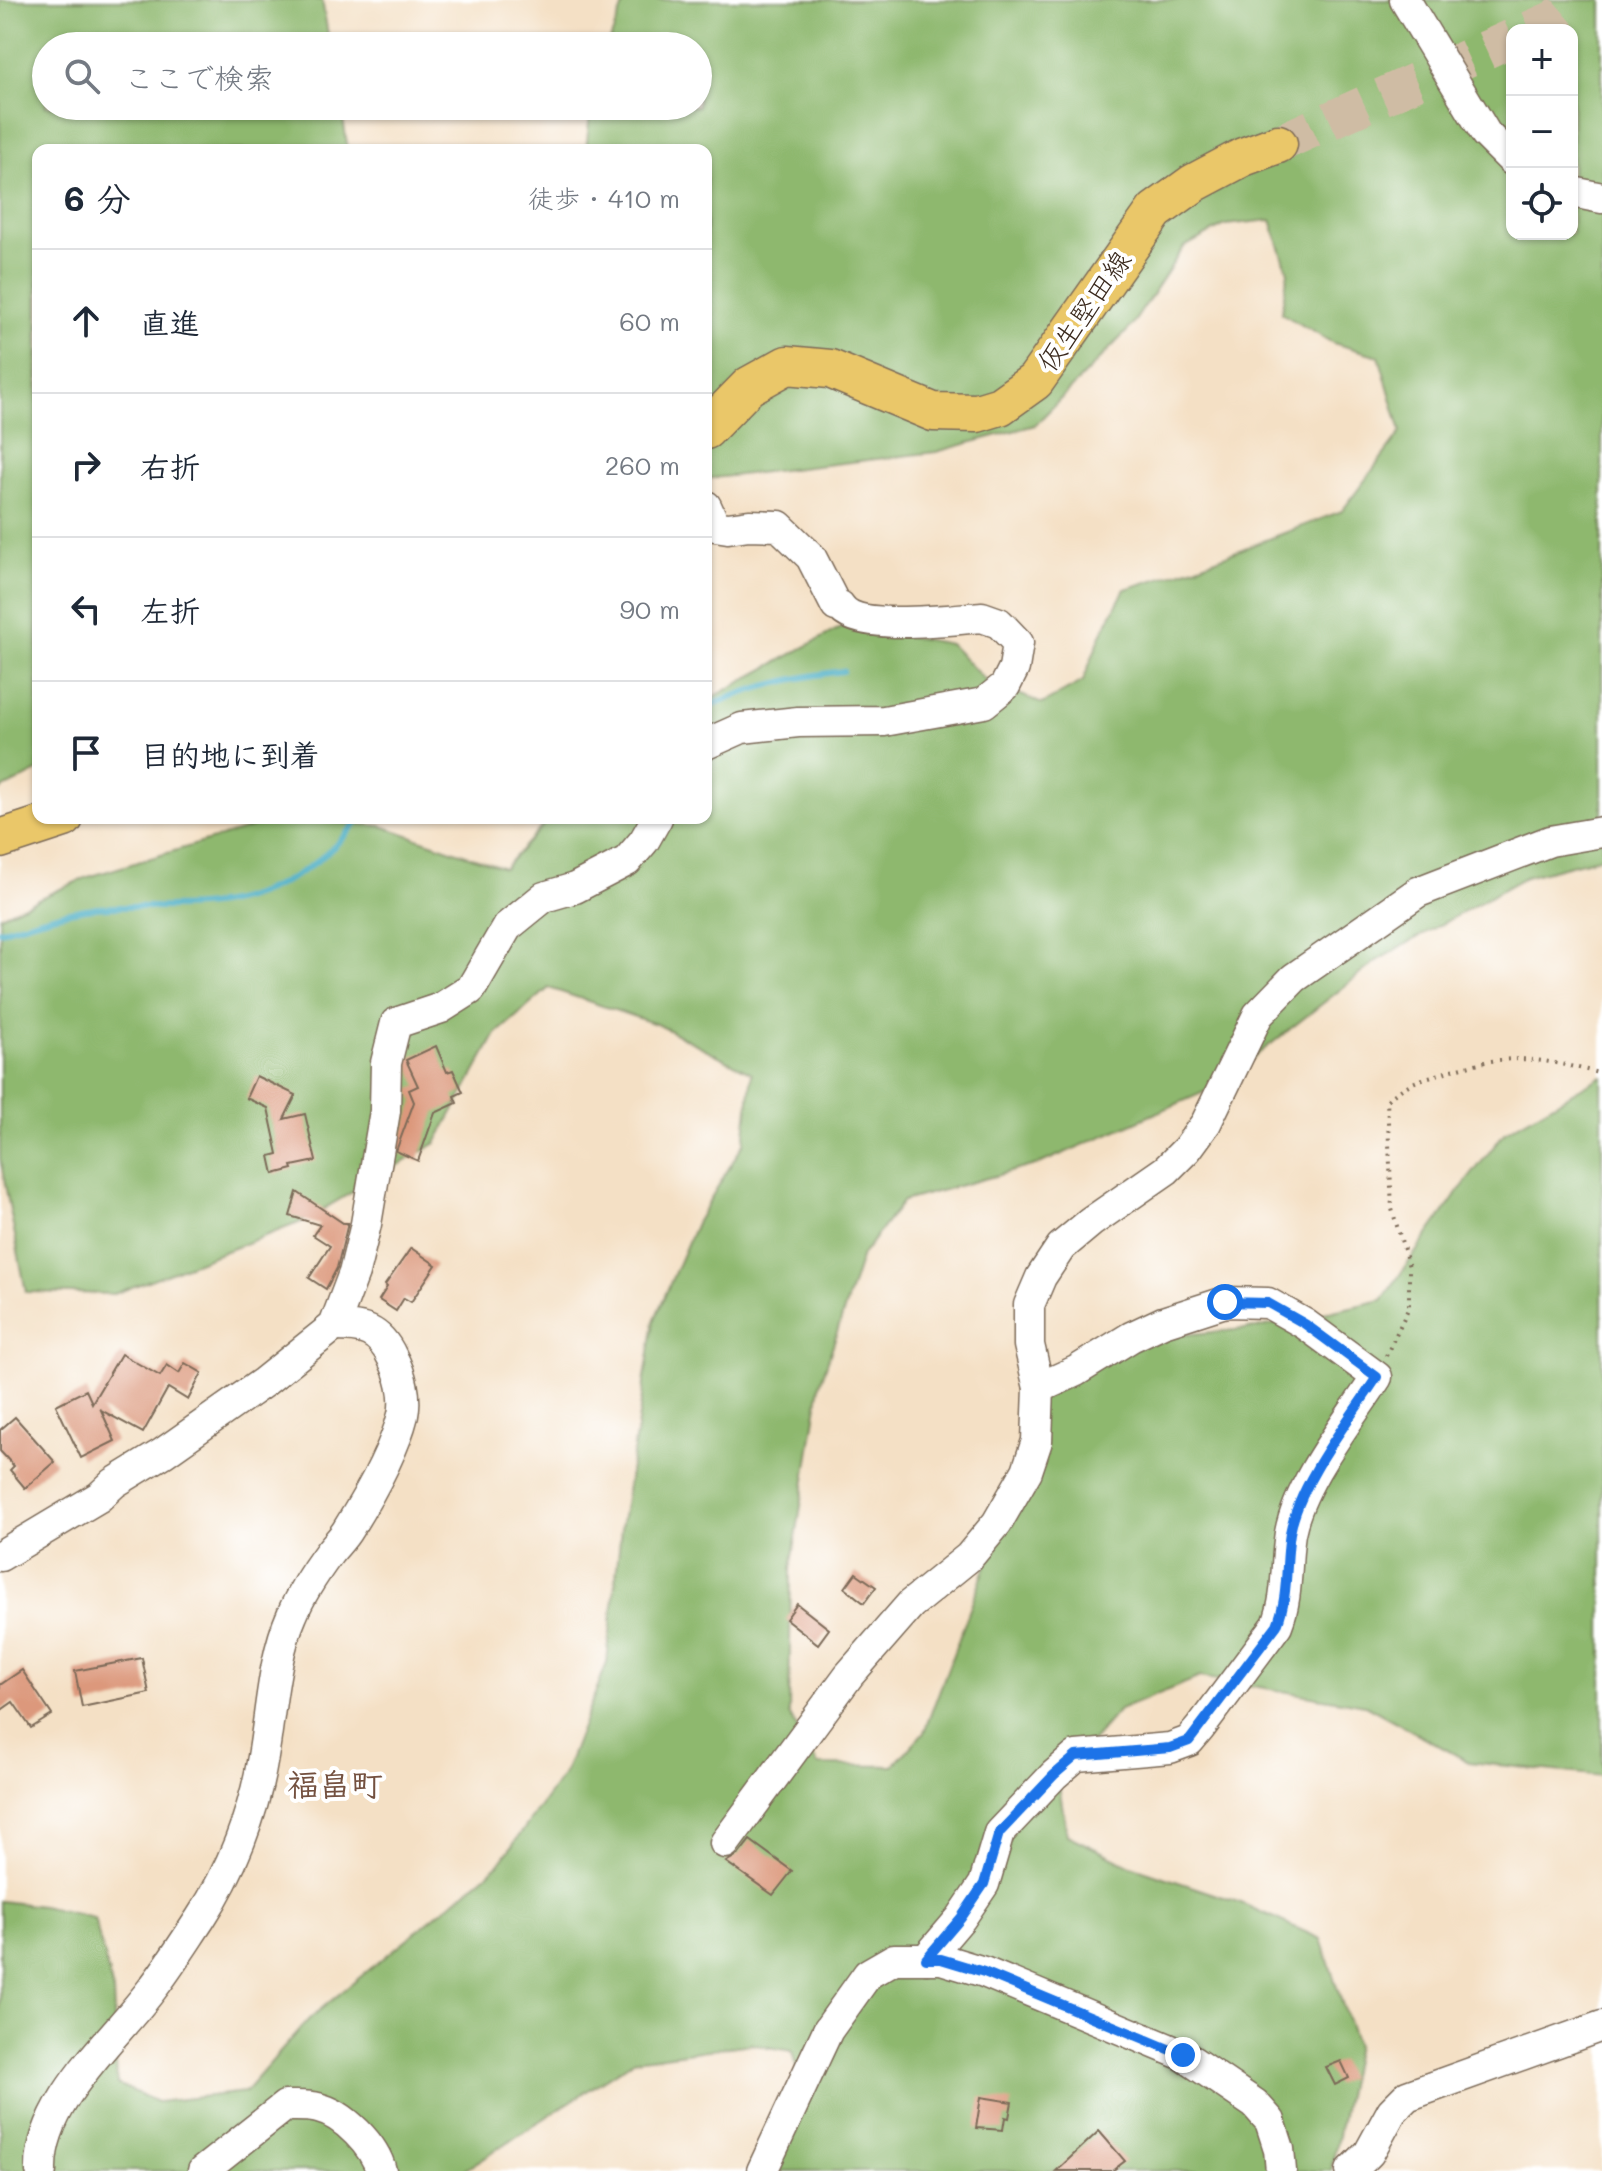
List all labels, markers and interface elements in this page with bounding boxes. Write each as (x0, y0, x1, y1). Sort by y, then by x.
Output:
map controls (1506, 24, 1578, 240)
button: + (1506, 24, 1578, 96)
search box (32, 32, 712, 120)
icon: search (60, 54, 104, 98)
text: ここで検索 (124, 57, 274, 97)
button: − (1506, 96, 1578, 168)
button: locate (1506, 168, 1578, 240)
text: 6 分 (64, 175, 131, 220)
text: 徒歩 · 410 m (528, 181, 680, 215)
street label: 仮生堅田線 (1028, 243, 1138, 378)
icon: ahead (64, 299, 108, 343)
text: 直進 (140, 302, 200, 342)
text: 60 m (619, 304, 680, 338)
icon: right (64, 443, 108, 487)
text: 右折 (140, 446, 200, 486)
text: 260 m (605, 448, 680, 482)
icon: left (64, 587, 108, 631)
text: 左折 (140, 590, 200, 630)
text: 90 m (620, 592, 680, 626)
icon: arrive (64, 731, 108, 775)
text: 目的地に到着 (140, 734, 320, 774)
route start (1207, 1284, 1243, 1320)
district label: 福畠町 (287, 1762, 383, 1804)
route end (1165, 2037, 1201, 2073)

